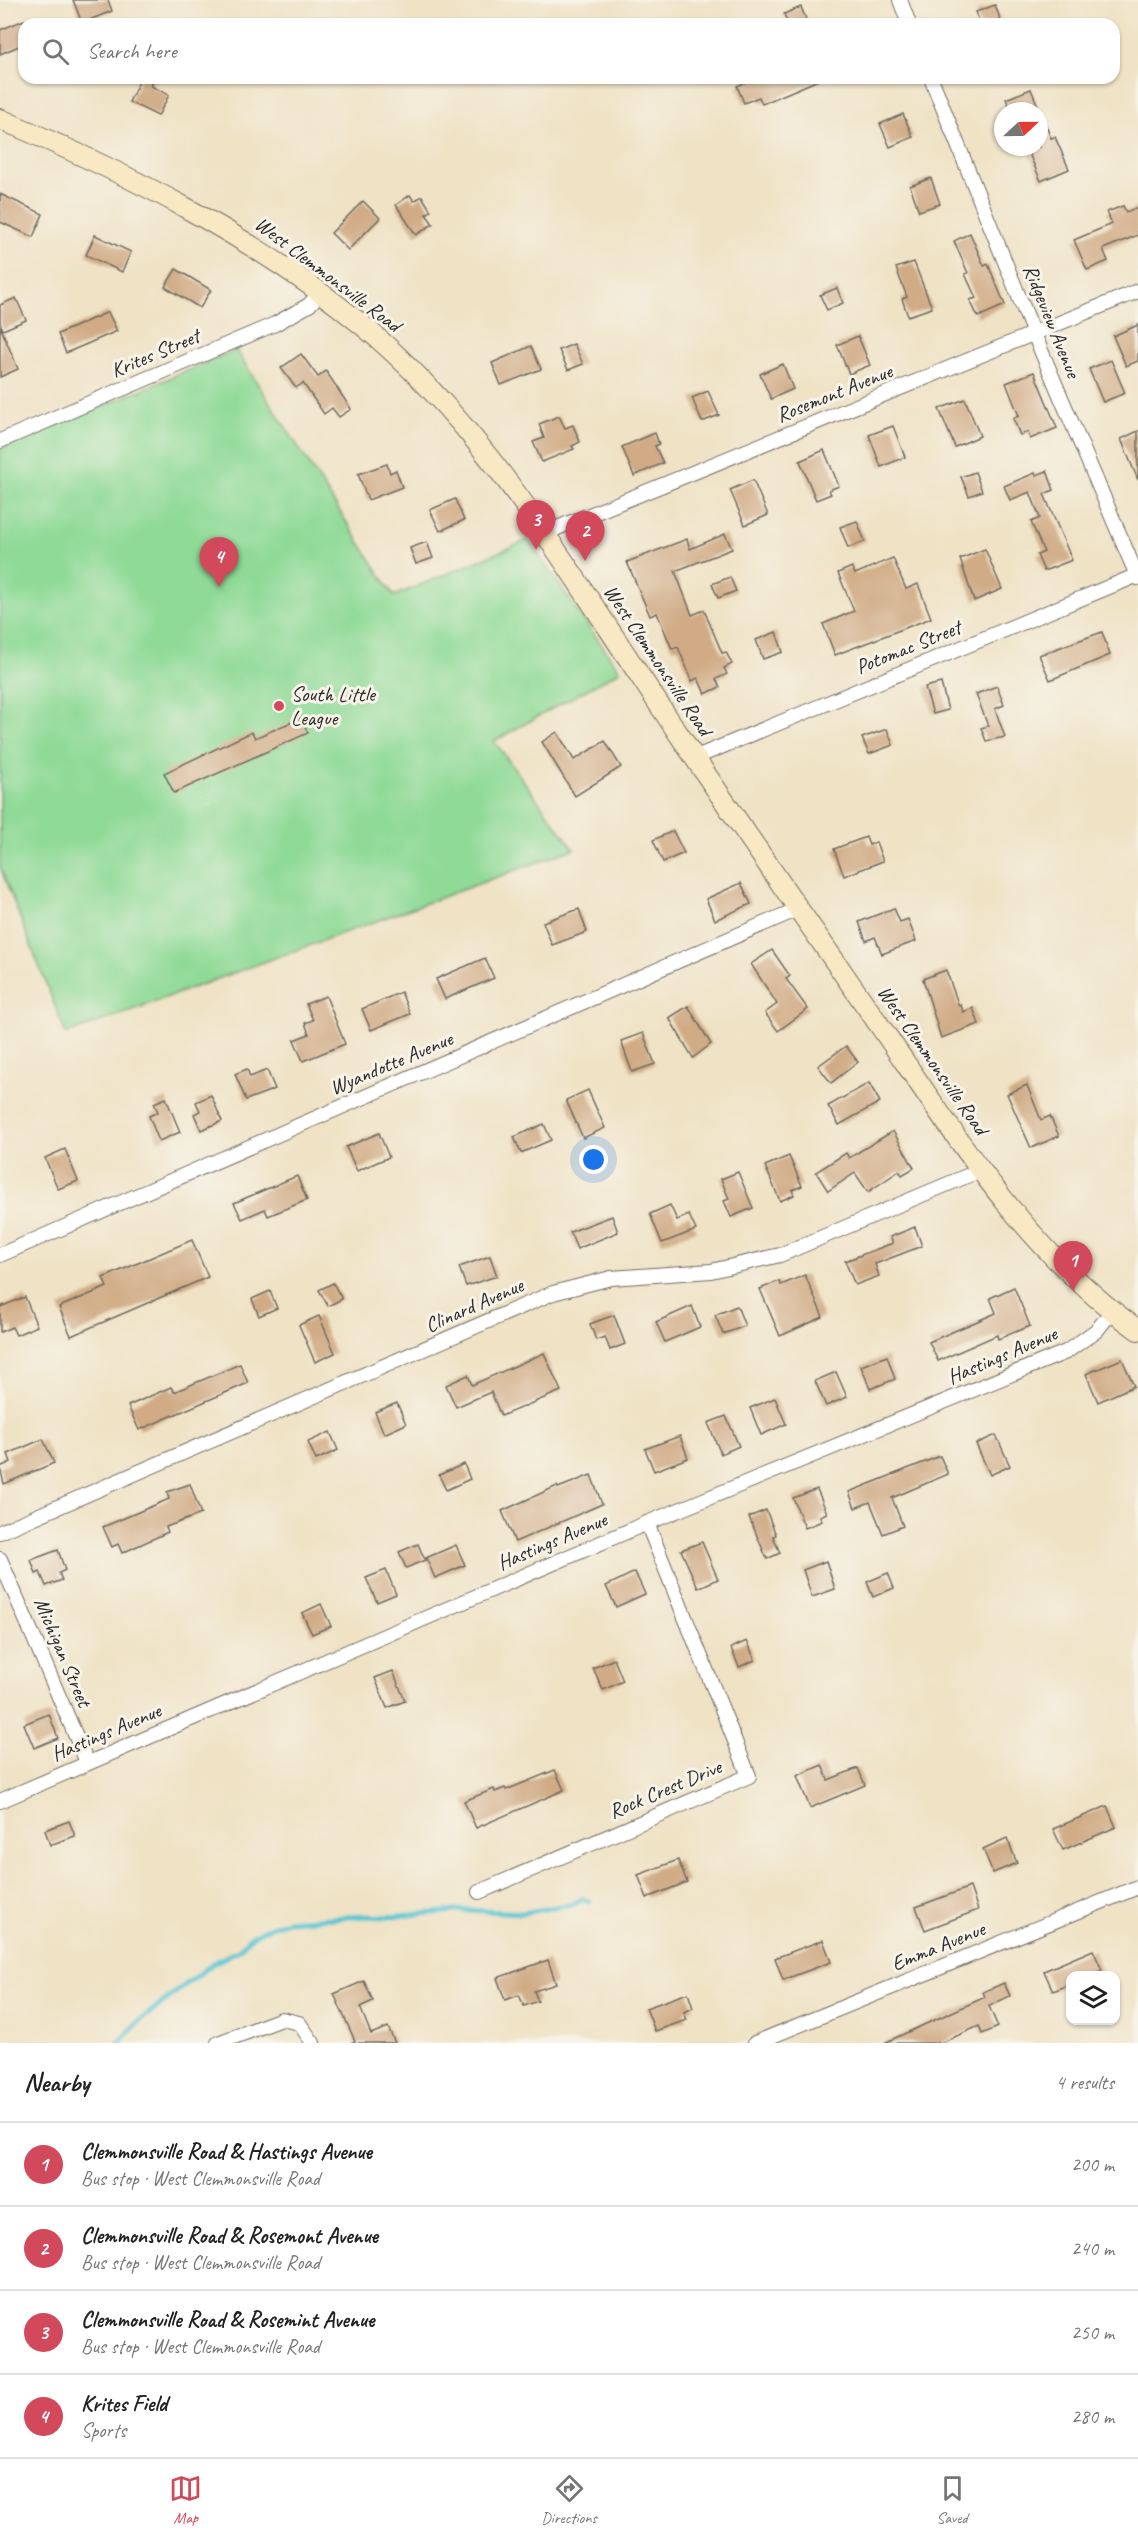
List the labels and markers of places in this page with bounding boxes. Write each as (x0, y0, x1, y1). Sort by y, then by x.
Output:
pin: 3 (516, 500, 556, 550)
pin: 2 (566, 512, 604, 561)
pin: 4 (200, 538, 238, 587)
place label: South Little League (291, 681, 377, 731)
marker: South Little League (272, 699, 286, 713)
pin: 1 (1054, 1242, 1092, 1291)

